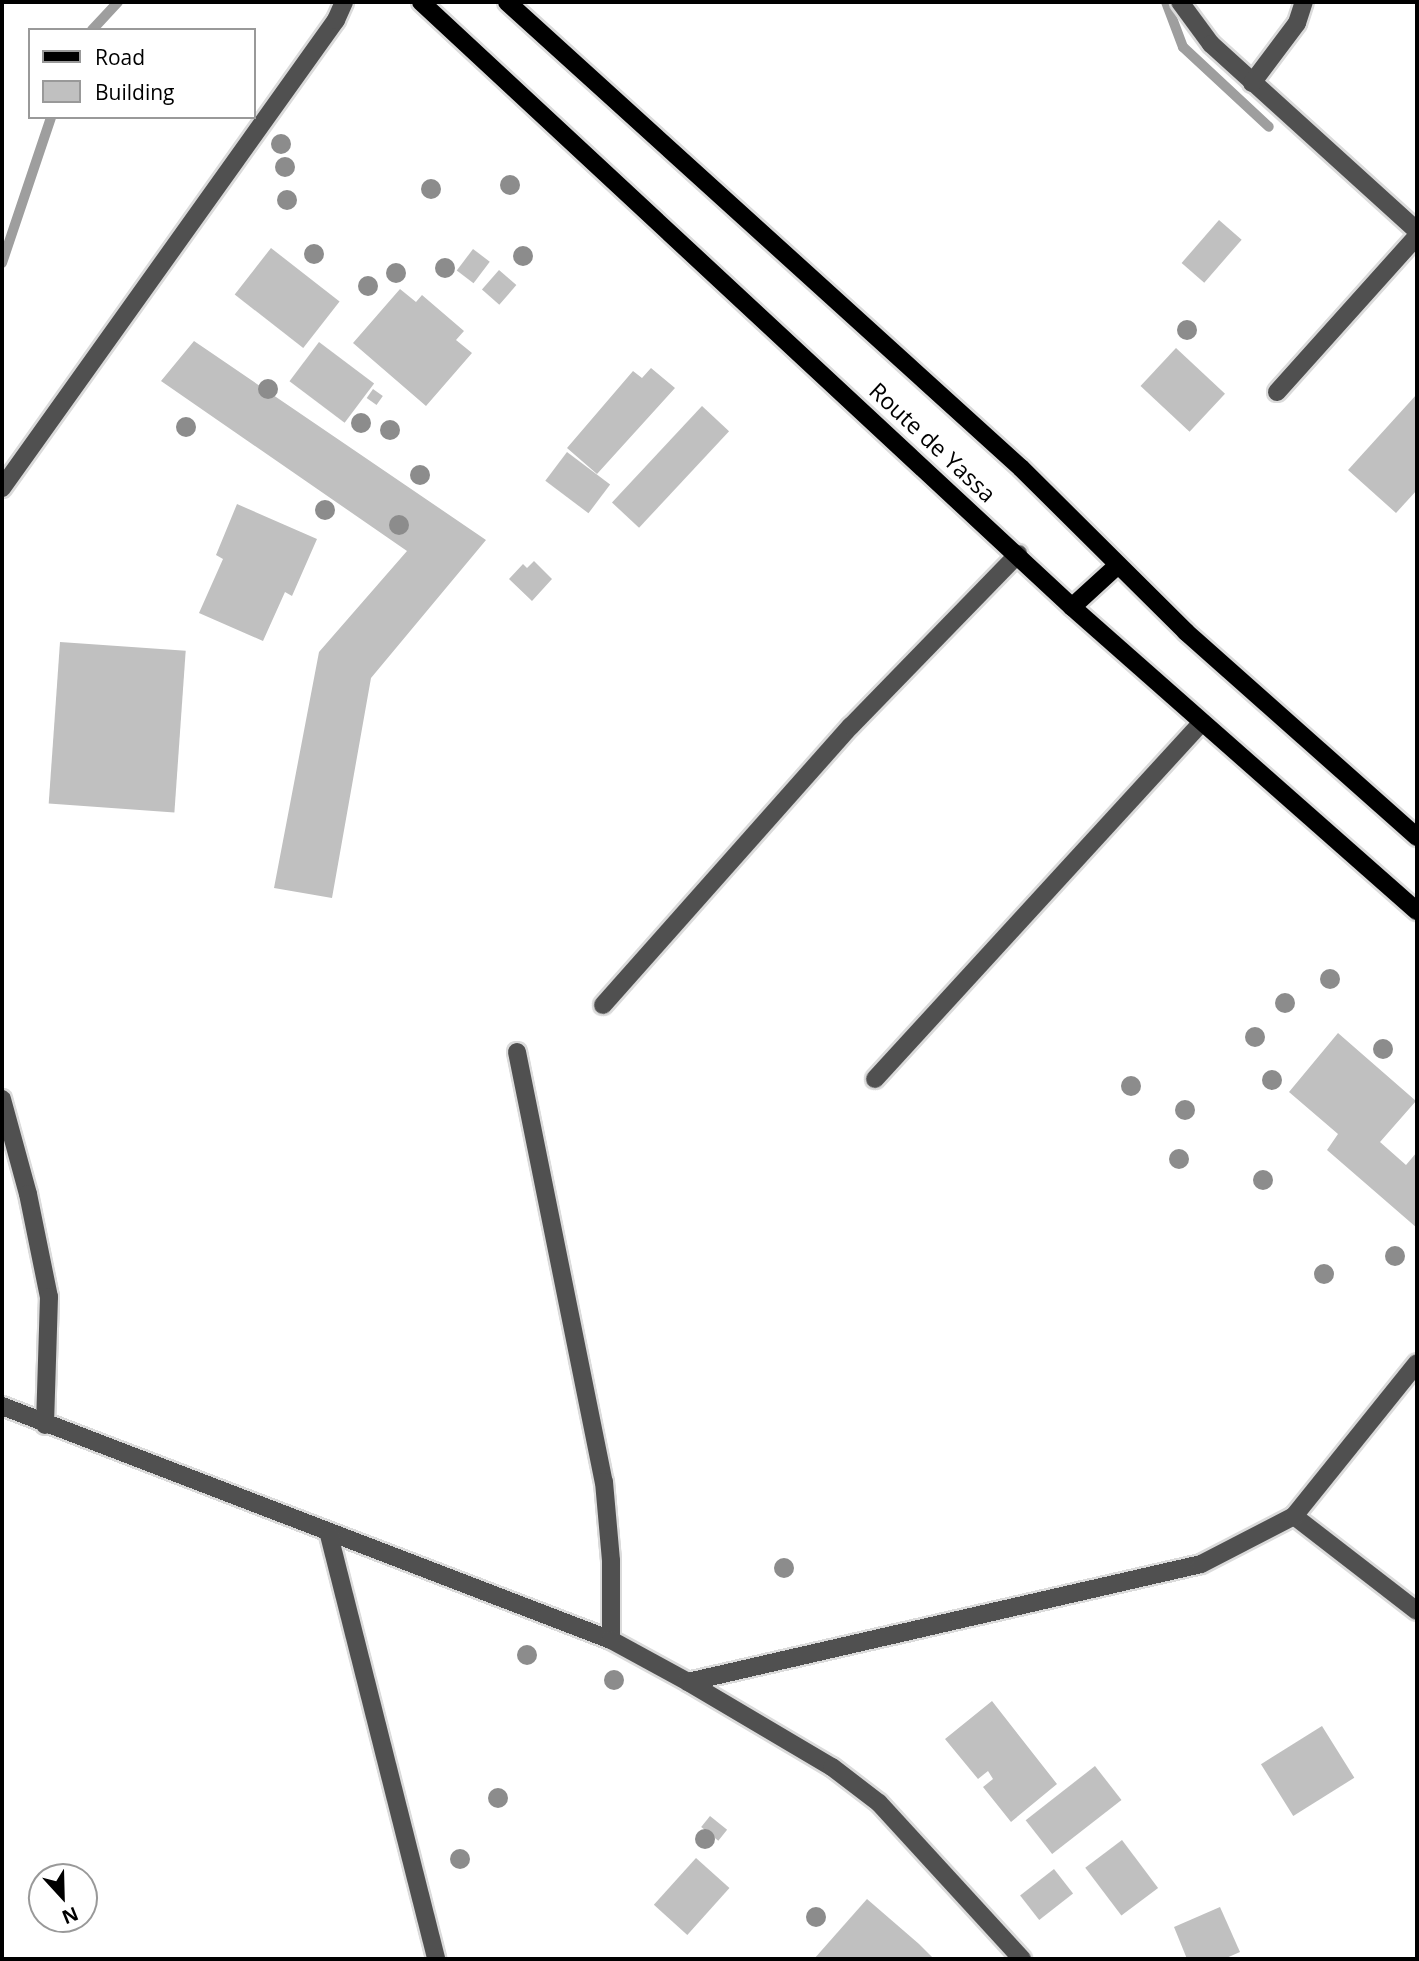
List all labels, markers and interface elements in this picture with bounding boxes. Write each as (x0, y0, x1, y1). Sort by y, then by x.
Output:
legend (28, 28, 256, 119)
text: Road (95, 43, 145, 71)
text: Building (95, 78, 174, 106)
street label: Route de Yassa (864, 376, 1002, 508)
north arrow (28, 1863, 98, 1933)
text: N (58, 1901, 82, 1931)

